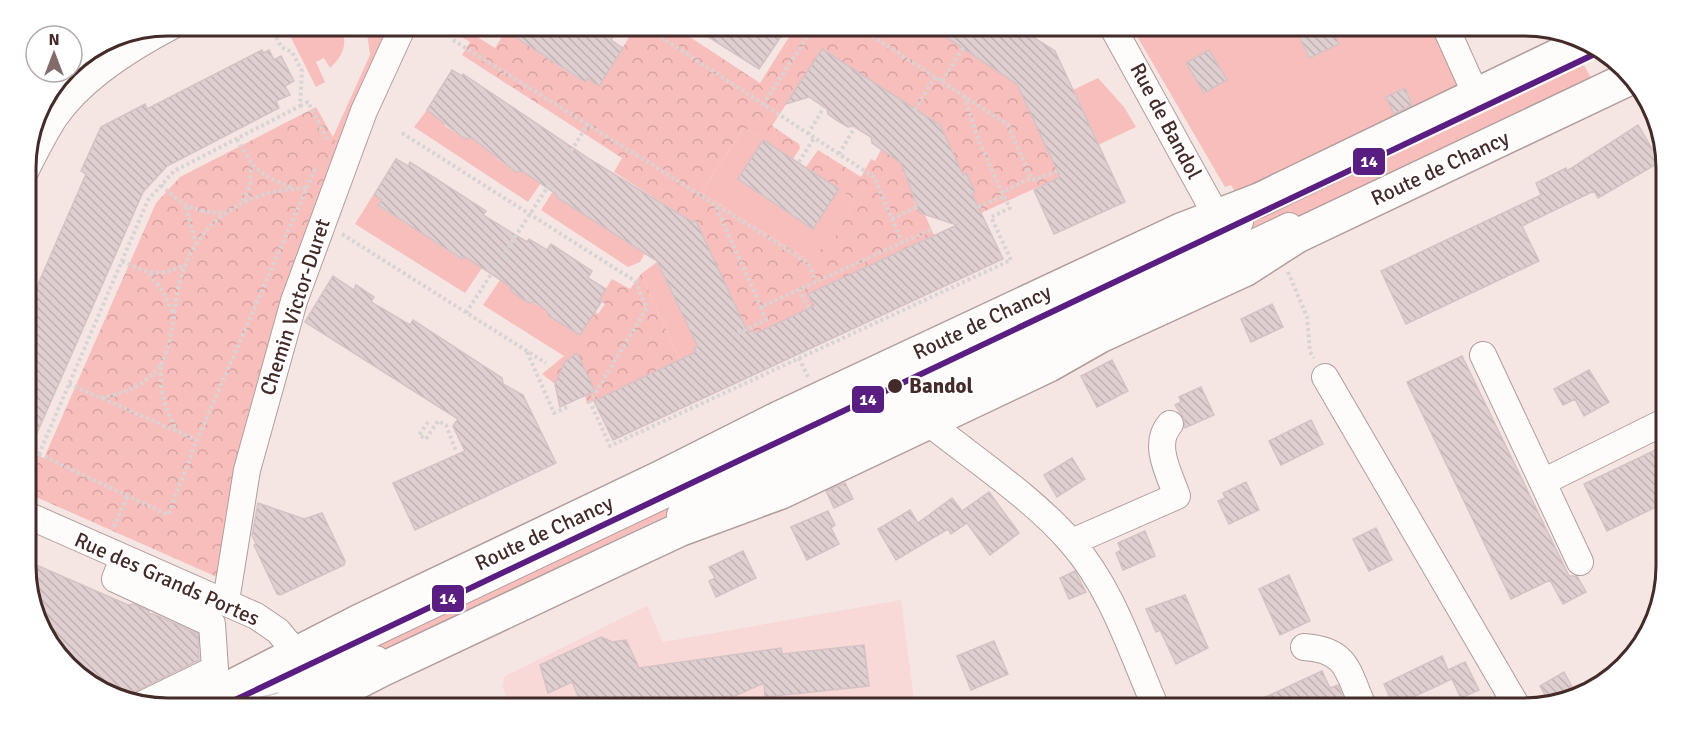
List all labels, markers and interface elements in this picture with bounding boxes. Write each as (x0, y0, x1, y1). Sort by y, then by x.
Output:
north arrow (24, 24, 84, 84)
text: N (48, 30, 60, 50)
street label: Rue de Bandol (1124, 58, 1208, 184)
street label: Route de Chancy (1367, 125, 1513, 211)
line badge: 14 (1352, 147, 1386, 176)
text: 14 (1360, 152, 1378, 172)
street label: Chemin Victor-Duret (254, 215, 336, 399)
street label: Route de Chancy (909, 279, 1055, 365)
place label: Bandol (909, 373, 973, 399)
marker: Bandol (886, 377, 904, 395)
line badge: 14 (851, 385, 885, 414)
text: 14 (859, 390, 877, 410)
street label: Route de Chancy (471, 490, 617, 576)
street label: Rue des Grands Portes (71, 527, 263, 631)
line badge: 14 (431, 584, 465, 613)
text: 14 (439, 589, 457, 609)

